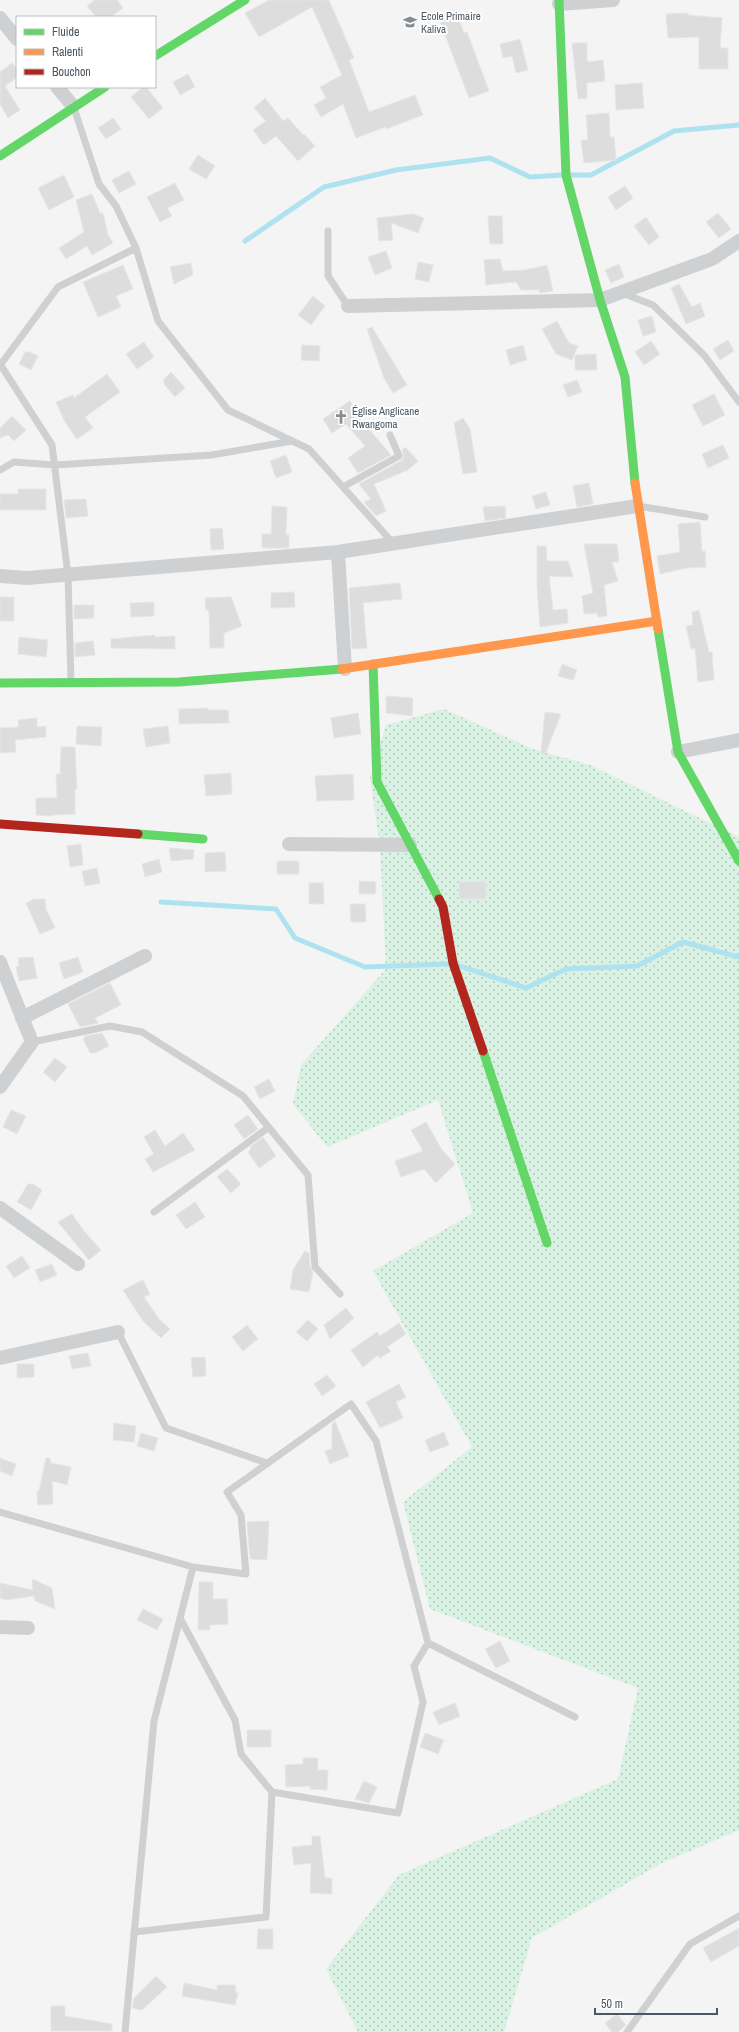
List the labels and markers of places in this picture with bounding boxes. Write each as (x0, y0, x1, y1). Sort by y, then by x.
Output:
place label: Ecole Primaire Kaliva (421, 9, 481, 36)
school or university icon: Ecole Primaire Kaliva (402, 14, 418, 30)
place label: Église Anglicane Rwangoma (352, 404, 419, 431)
church icon: Église Anglicane Rwangoma (333, 409, 349, 425)

